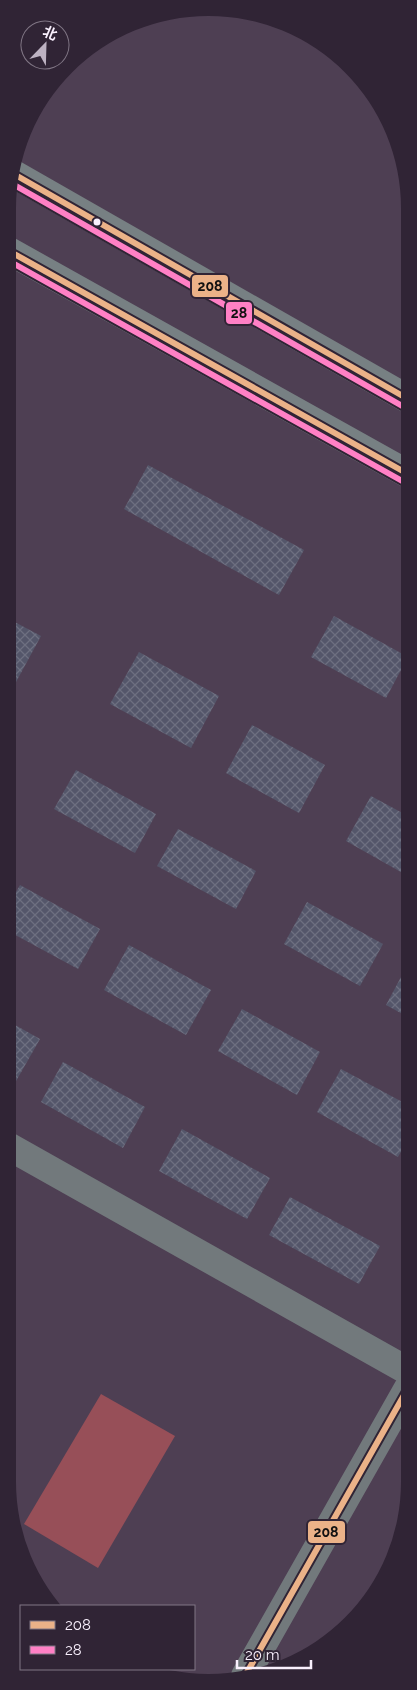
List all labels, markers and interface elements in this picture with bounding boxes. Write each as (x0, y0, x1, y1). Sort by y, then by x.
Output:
north arrow (20, 20, 70, 70)
text: 北 (41, 23, 60, 43)
unlabelled marker (92, 217, 102, 227)
line badge: 208 (191, 274, 229, 298)
text: 208 (198, 278, 222, 294)
line badge: 28 (225, 301, 253, 325)
text: 28 (231, 305, 247, 321)
line badge: 208 (307, 1520, 346, 1544)
text: 208 (314, 1524, 338, 1540)
legend (20, 1605, 195, 1670)
text: 208 (65, 1616, 91, 1634)
scale bar (237, 1638, 311, 1670)
text: 28 (65, 1641, 82, 1659)
text: 20 m (245, 1646, 280, 1664)

